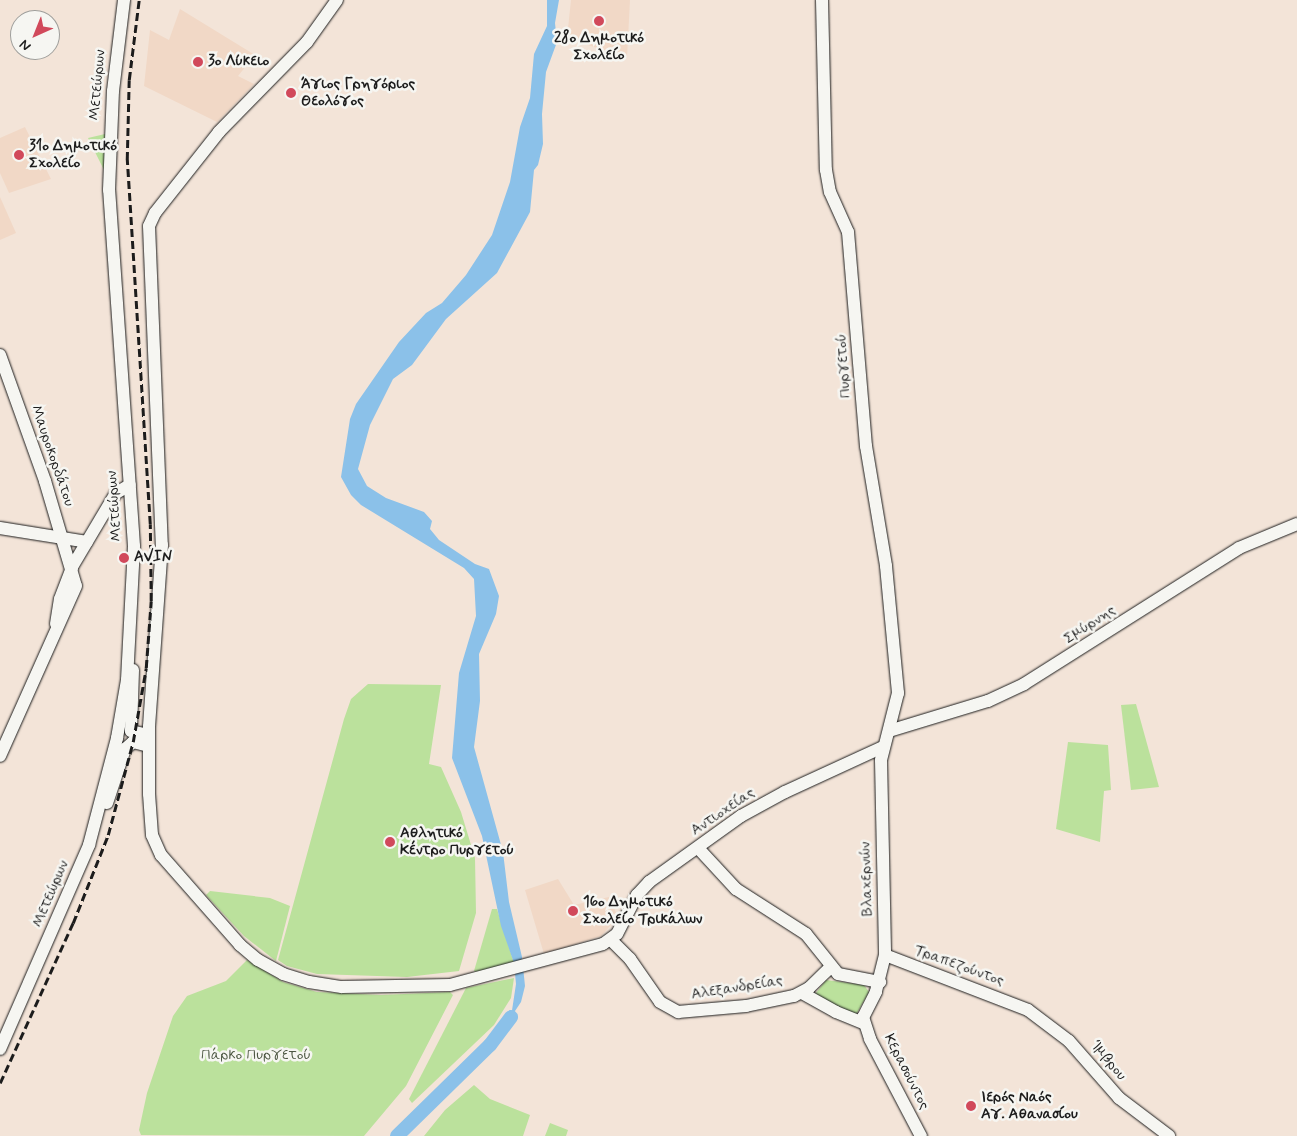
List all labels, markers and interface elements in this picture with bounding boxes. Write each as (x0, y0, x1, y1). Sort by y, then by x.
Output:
north arrow (10, 10, 60, 60)
marker: 28ο Δημοτικό Σχολείο (593, 15, 605, 27)
place label: 28ο Δημοτικό Σχολείο (554, 29, 644, 64)
text: N (16, 35, 35, 55)
street label: Μετεώρων (86, 49, 110, 121)
place label: 3ο Λύκειο (208, 53, 269, 71)
marker: 3ο Λύκειο (192, 56, 204, 68)
place label: Άγιος Γρηγόριος Θεολόγος (301, 75, 415, 110)
marker: Άγιος Γρηγόριος Θεολόγος (285, 87, 297, 99)
place label: 31ο Δημοτικό Σχολείο (29, 137, 117, 172)
marker: 31ο Δημοτικό Σχολείο (13, 149, 25, 161)
street label: Πυργετού (833, 333, 855, 399)
street label: Μαυροκορδάτου (26, 403, 78, 509)
street label: Μετεώρων (104, 470, 126, 542)
place label: AVIN (134, 549, 172, 567)
marker: AVIN (118, 552, 130, 564)
street label: Σμύρνης (1061, 602, 1119, 648)
street label: Αντιοχείας (688, 784, 758, 840)
place label: Αθλητικό Κέντρο Πυργετού (400, 824, 514, 859)
marker: Αθλητικό Κέντρο Πυργετού (384, 836, 396, 848)
street label: Βλαχερνών (857, 841, 877, 917)
street label: Μετεώρων (29, 858, 73, 930)
place label: 16ο Δημοτικό Σχολείο Τρικάλων (583, 893, 702, 928)
marker: 16ο Δημοτικό Σχολείο Τρικάλων (567, 905, 579, 917)
street label: Τραπεζούντος (912, 941, 1006, 991)
street label: Αλεξανδρείας (690, 972, 784, 1004)
street label: Κερασούντος (879, 1031, 933, 1113)
street label: Ίμβρου (1086, 1037, 1130, 1085)
park label: Πάρκο Πυργετού (201, 1047, 311, 1065)
place label: Ιερός Ναός Αγ. Αθανασίου (981, 1088, 1078, 1123)
marker: Ιερός Ναός Αγ. Αθανασίου (965, 1100, 977, 1112)

